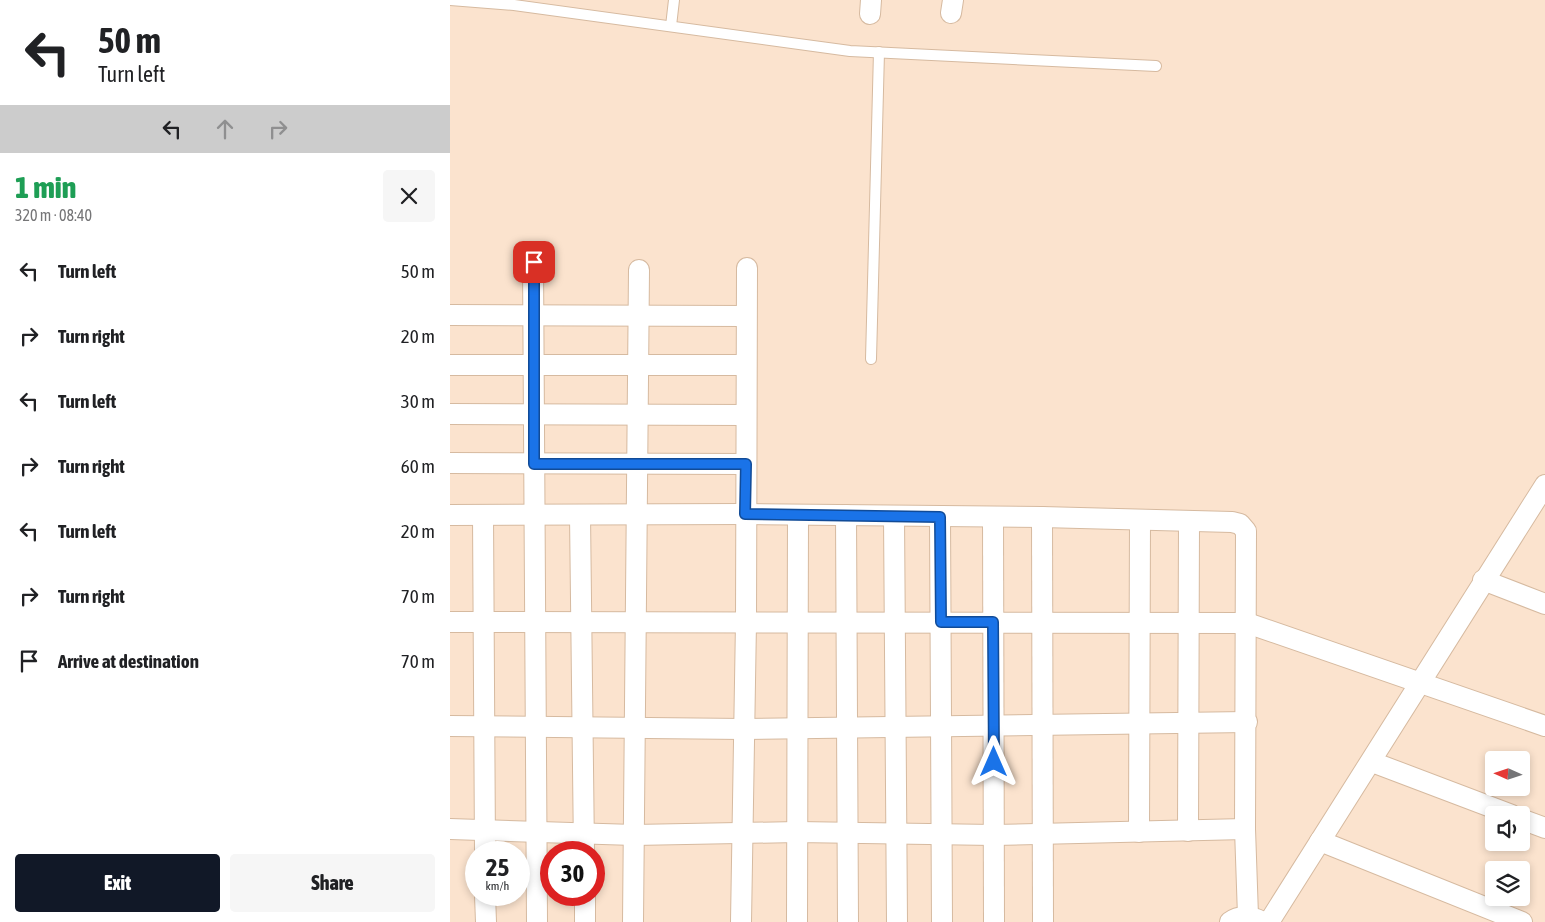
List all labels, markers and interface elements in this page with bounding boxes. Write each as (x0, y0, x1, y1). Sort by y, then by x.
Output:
icon: left (15, 20, 80, 85)
text: 50 m (98, 20, 161, 60)
text: Turn left (98, 61, 165, 87)
icon: left (158, 115, 186, 143)
icon: ahead (211, 115, 239, 143)
icon: right (264, 115, 292, 143)
text: 1 min (15, 170, 76, 204)
button: close (383, 170, 435, 222)
text: 320 m · 08:40 (15, 206, 92, 224)
pin (513, 241, 555, 283)
icon: arrive (520, 248, 548, 276)
icon: left (15, 257, 43, 285)
text: Turn left (58, 260, 116, 282)
text: 50 m (401, 260, 435, 282)
icon: right (15, 322, 43, 350)
text: Turn right (58, 325, 125, 347)
text: 20 m (401, 325, 435, 347)
icon: left (15, 387, 43, 415)
text: Turn left (58, 390, 116, 412)
text: 30 m (401, 390, 435, 412)
icon: right (15, 452, 43, 480)
text: Turn right (58, 455, 125, 477)
text: 60 m (401, 455, 435, 477)
icon: left (15, 517, 43, 545)
text: Turn left (58, 520, 116, 542)
text: 20 m (401, 520, 435, 542)
icon: right (15, 582, 43, 610)
text: Turn right (58, 585, 125, 607)
text: 70 m (401, 585, 435, 607)
icon: arrive (15, 647, 43, 675)
text: Arrive at destination (58, 650, 199, 672)
text: 70 m (401, 650, 435, 672)
position arrow (967, 735, 1019, 787)
north arrow (1485, 751, 1530, 796)
map controls (1485, 751, 1530, 906)
button: sound (1485, 806, 1530, 851)
speed limit sign: 30 (540, 841, 605, 906)
text: 25 (486, 853, 509, 881)
button: Exit (15, 854, 220, 912)
button: Share (230, 854, 435, 912)
button: layers (1485, 861, 1530, 906)
text: km/h (486, 879, 509, 893)

